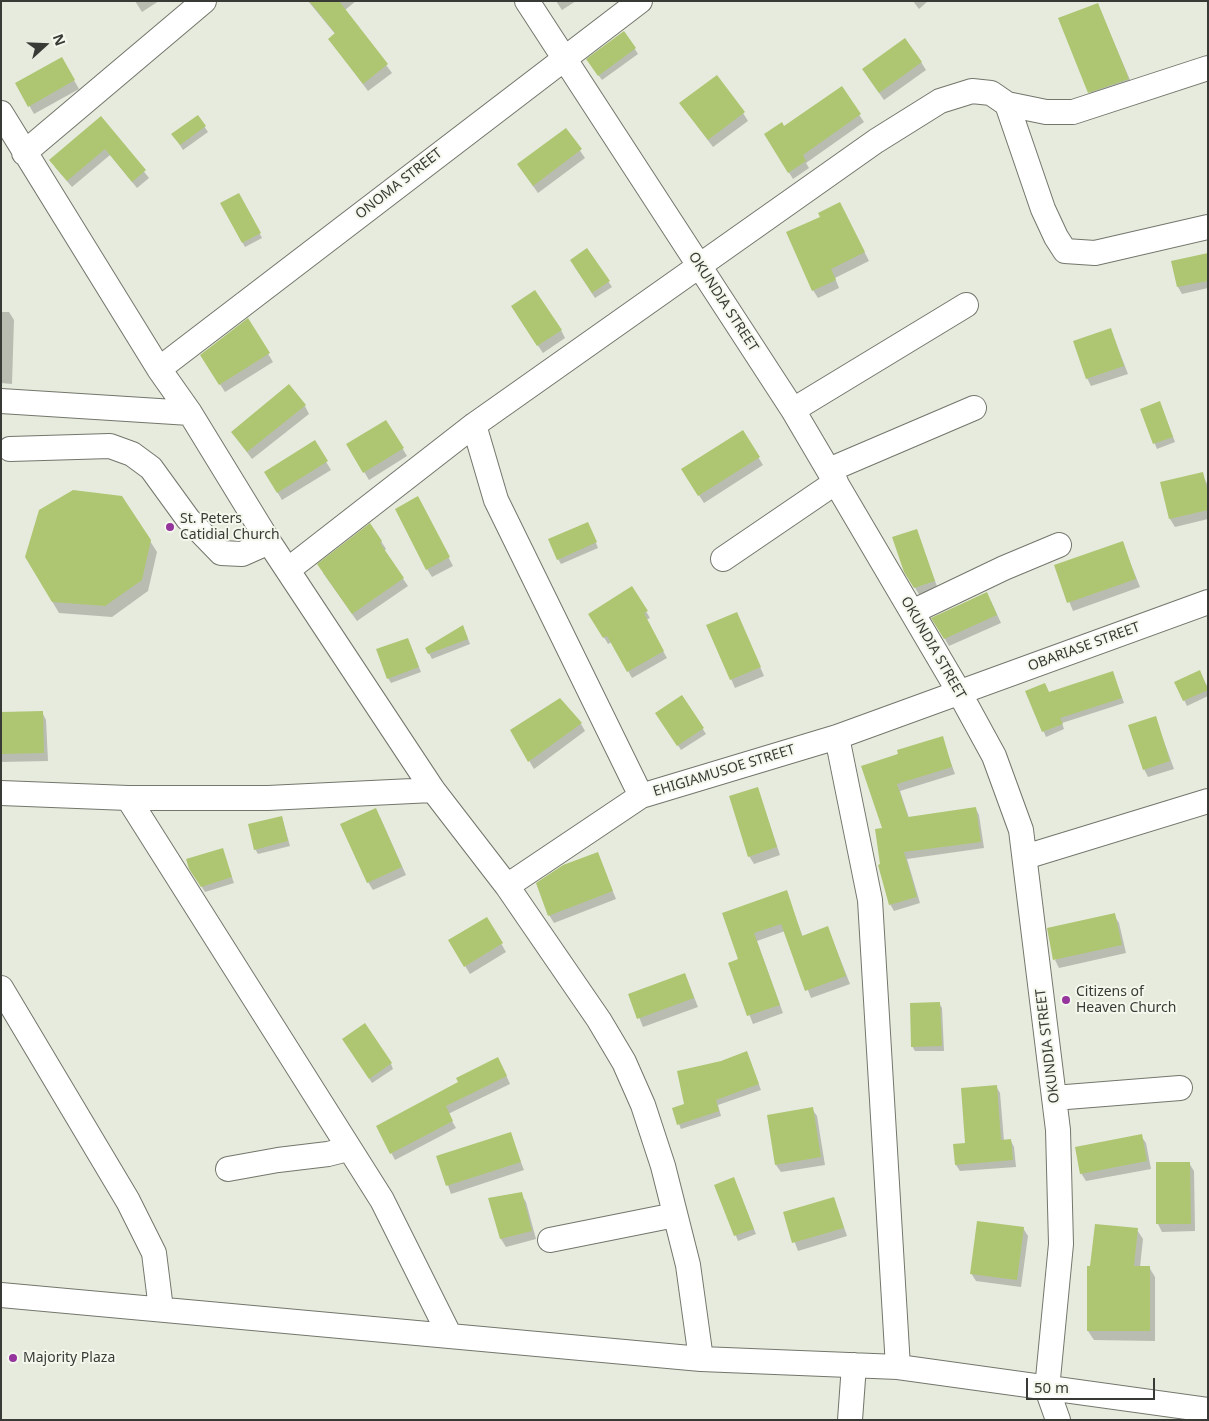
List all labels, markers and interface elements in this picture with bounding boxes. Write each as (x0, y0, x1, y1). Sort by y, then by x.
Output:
north arrow (20, 20, 70, 70)
text: N (49, 31, 70, 48)
street label: ONOMA STREET (352, 145, 446, 223)
street label: OKUNDIA STREET (684, 249, 762, 355)
place label: St. Peters Catidial Church (180, 511, 280, 544)
marker: St. Peters Catidial Church (164, 521, 176, 533)
street label: OKUNDIA STREET (897, 594, 969, 702)
street label: OBARIASE STREET (1026, 619, 1142, 675)
street label: EHIGIAMUSOE STREET (651, 741, 797, 801)
place label: Citizens of Heaven Church (1076, 984, 1176, 1016)
street label: OKUNDIA STREET (1033, 988, 1063, 1104)
marker: Citizens of Heaven Church (1060, 994, 1072, 1006)
place label: Majority Plaza (23, 1350, 115, 1366)
marker: Majority Plaza (7, 1352, 19, 1364)
scale bar (1029, 1368, 1158, 1400)
text: 50 m (1034, 1377, 1069, 1397)

